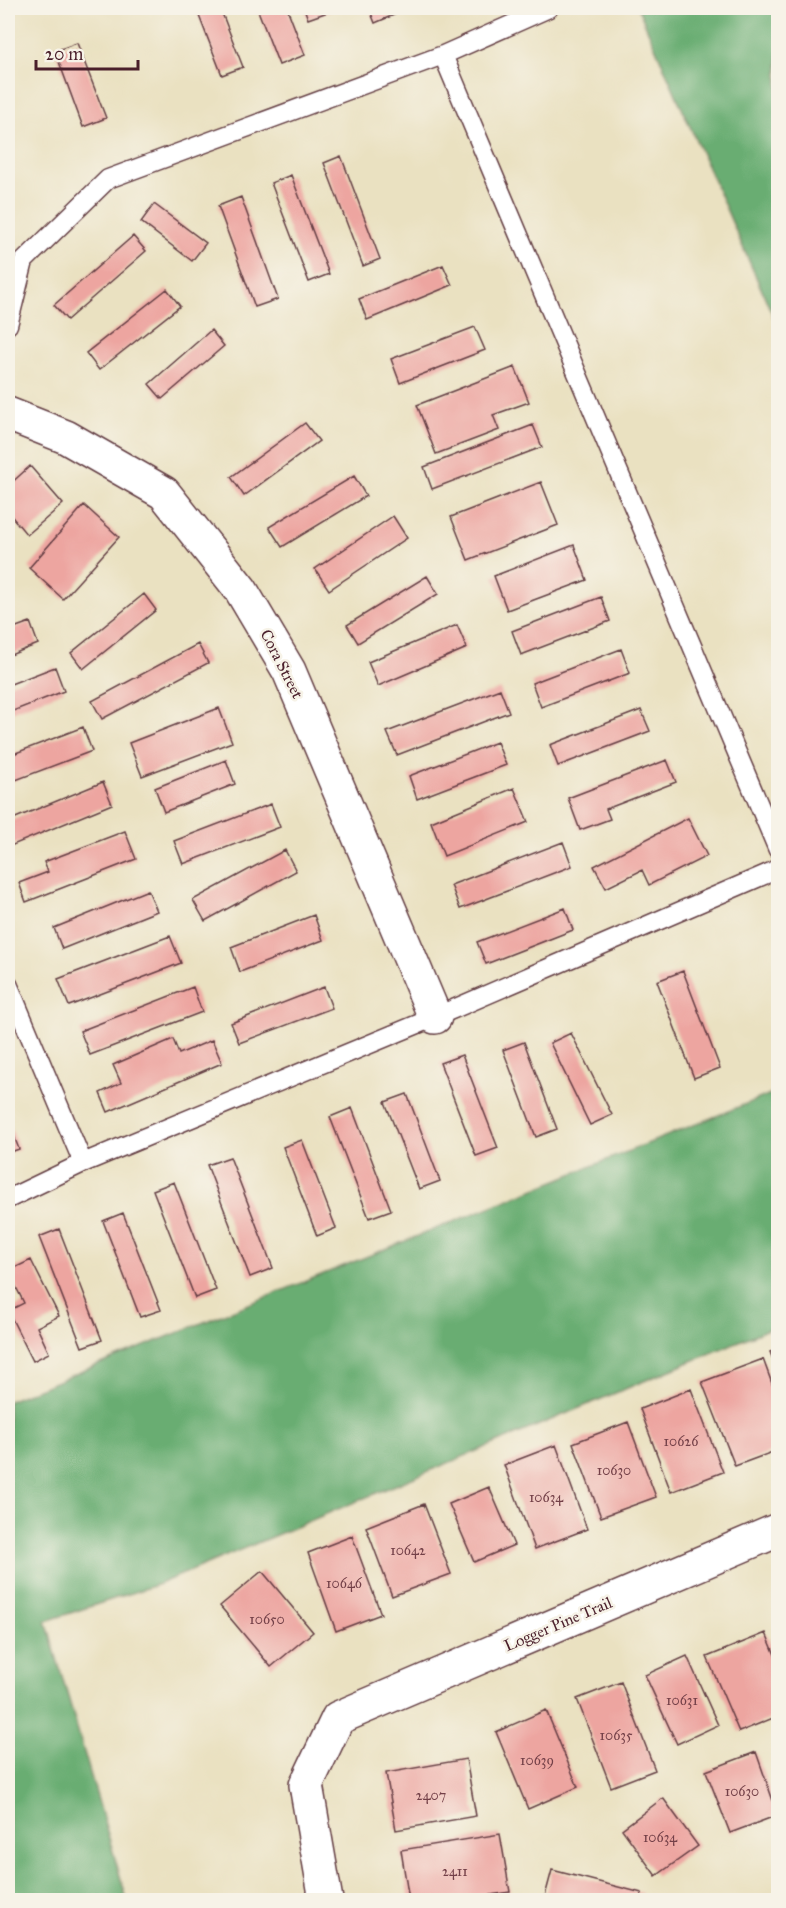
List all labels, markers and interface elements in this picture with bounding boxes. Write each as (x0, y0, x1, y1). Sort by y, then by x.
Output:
scale bar (36, 33, 138, 71)
text: 20 m (45, 43, 83, 65)
street label: Cora Street (257, 626, 308, 702)
house number: 10626 (664, 1433, 699, 1450)
house number: 10630 (597, 1462, 631, 1479)
house number: 10634 (529, 1489, 564, 1506)
house number: 10642 (390, 1542, 426, 1559)
house number: 10646 (326, 1575, 363, 1592)
street label: Logger Pine Trail (501, 1592, 616, 1656)
house number: 10650 (249, 1611, 285, 1628)
house number: 10631 (666, 1692, 698, 1709)
house number: 10635 (600, 1727, 633, 1744)
house number: 10639 (520, 1752, 554, 1769)
house number: 10630 (725, 1783, 759, 1800)
house number: 2407 (416, 1787, 446, 1804)
house number: 10634 (643, 1829, 678, 1846)
house number: 2411 (442, 1863, 468, 1880)

